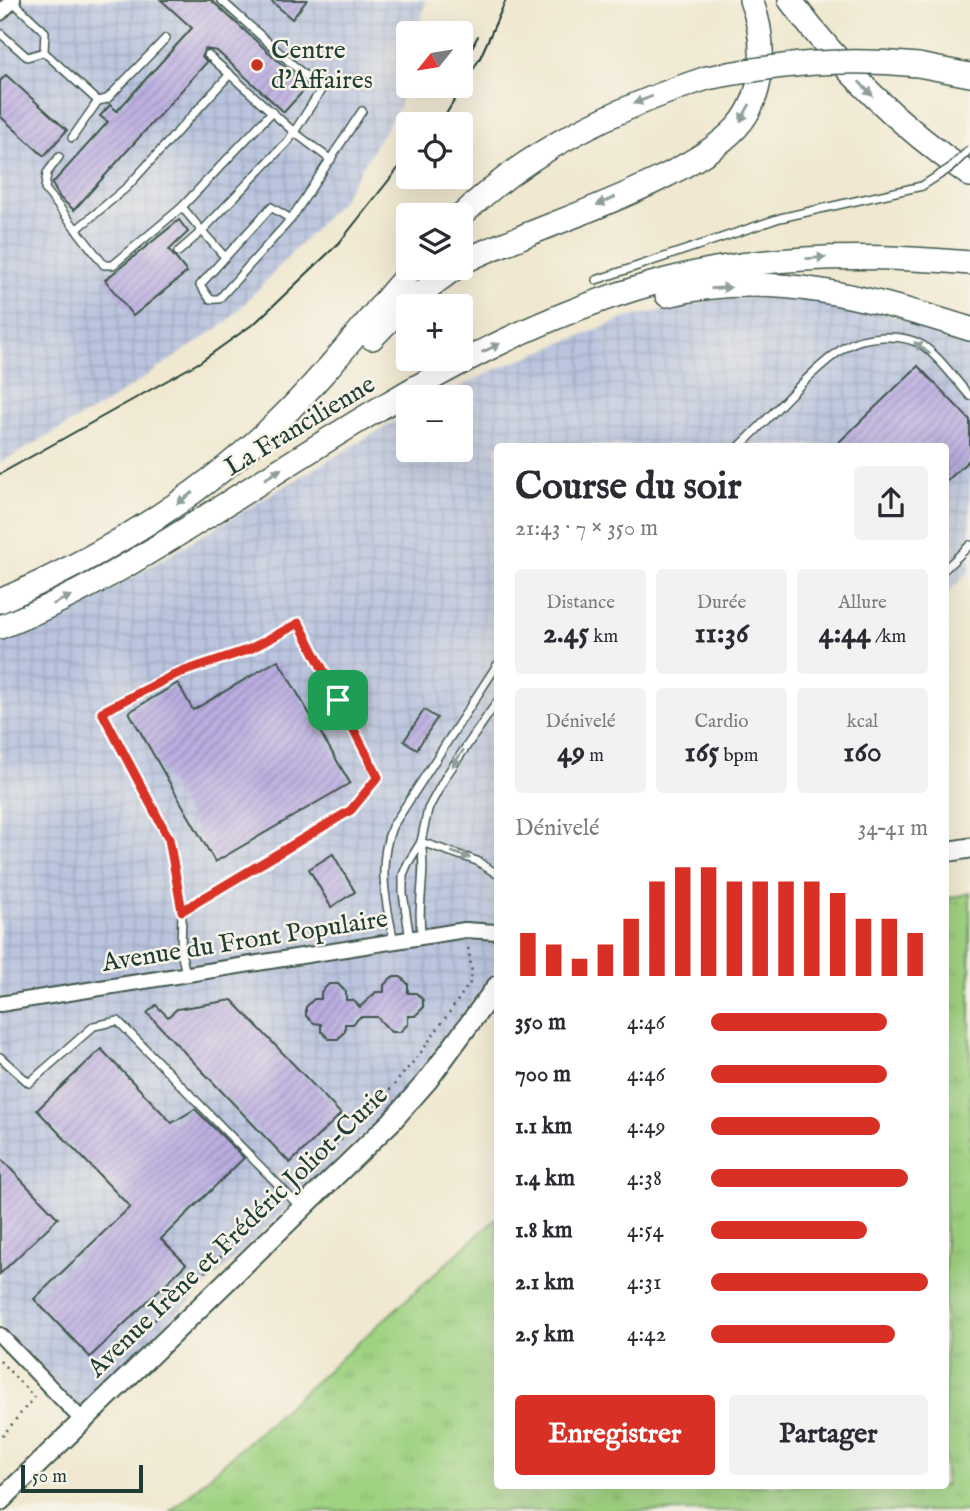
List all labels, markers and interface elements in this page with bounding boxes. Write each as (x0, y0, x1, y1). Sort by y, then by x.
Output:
north arrow (396, 21, 472, 98)
map controls (396, 21, 473, 462)
place label: Centre d'Affaires (271, 34, 373, 97)
marker: Centre d'Affaires (249, 57, 265, 73)
one-way arrow (858, 80, 875, 97)
one-way arrow (632, 95, 653, 106)
one-way arrow (739, 103, 751, 123)
button: locate (396, 112, 473, 189)
one-way arrow (595, 196, 616, 207)
button: layers (396, 203, 473, 280)
one-way arrow (805, 252, 827, 263)
one-way arrow (710, 282, 732, 293)
button: + (396, 294, 473, 371)
one-way arrow (913, 341, 932, 355)
one-way arrow (481, 343, 501, 354)
street label: La Francilienne (219, 368, 381, 484)
button: − (396, 385, 473, 462)
text: Course du soir (515, 464, 741, 512)
button: share (854, 466, 928, 540)
one-way arrow (263, 468, 282, 481)
one-way arrow (176, 491, 194, 505)
text: 21:43 · 7 × 350 m (515, 514, 658, 543)
text: Distance (546, 591, 615, 615)
text: Durée (697, 591, 746, 615)
text: Allure (838, 591, 887, 615)
one-way arrow (52, 594, 72, 605)
text: 2.45 (543, 615, 589, 653)
text: 11:36 (694, 615, 749, 653)
text: 4:44 (819, 615, 871, 653)
text: km (589, 625, 618, 649)
text: /km (871, 625, 906, 649)
pin (308, 670, 368, 730)
icon: arrive (319, 681, 357, 719)
text: Dénivelé (546, 710, 615, 734)
text: Cardio (694, 710, 749, 734)
text: kcal (847, 710, 878, 734)
text: 49 (557, 734, 585, 772)
text: 165 (685, 734, 719, 772)
text: 160 (843, 734, 882, 772)
text: m (585, 744, 604, 768)
text: bpm (719, 744, 758, 768)
one-way arrow (451, 749, 465, 767)
text: Dénivelé (515, 814, 600, 843)
text: 34–41 m (858, 814, 928, 843)
one-way arrow (450, 850, 471, 861)
street label: Avenue du Front Populaire (99, 902, 390, 980)
text: 350 m (515, 1008, 566, 1037)
text: 4:46 (627, 1008, 665, 1037)
text: 700 m (515, 1060, 571, 1089)
text: 4:46 (627, 1060, 665, 1089)
street label: Avenue Irène et Frédéric Joliot-Curie (80, 1079, 395, 1385)
text: 1.1 km (515, 1112, 572, 1141)
text: 4:49 (627, 1112, 666, 1141)
text: 1.4 km (515, 1164, 575, 1193)
text: 4:38 (627, 1164, 662, 1193)
text: 1.8 km (515, 1216, 573, 1245)
text: 4:54 (627, 1216, 664, 1245)
text: 2.1 km (515, 1268, 574, 1297)
text: 4:31 (627, 1268, 662, 1297)
text: 2.5 km (515, 1320, 574, 1349)
text: 4:42 (627, 1320, 666, 1349)
button: Enregistrer (515, 1395, 715, 1475)
button: Partager (729, 1395, 928, 1475)
scale bar (21, 1462, 144, 1494)
text: 50 m (32, 1465, 67, 1489)

